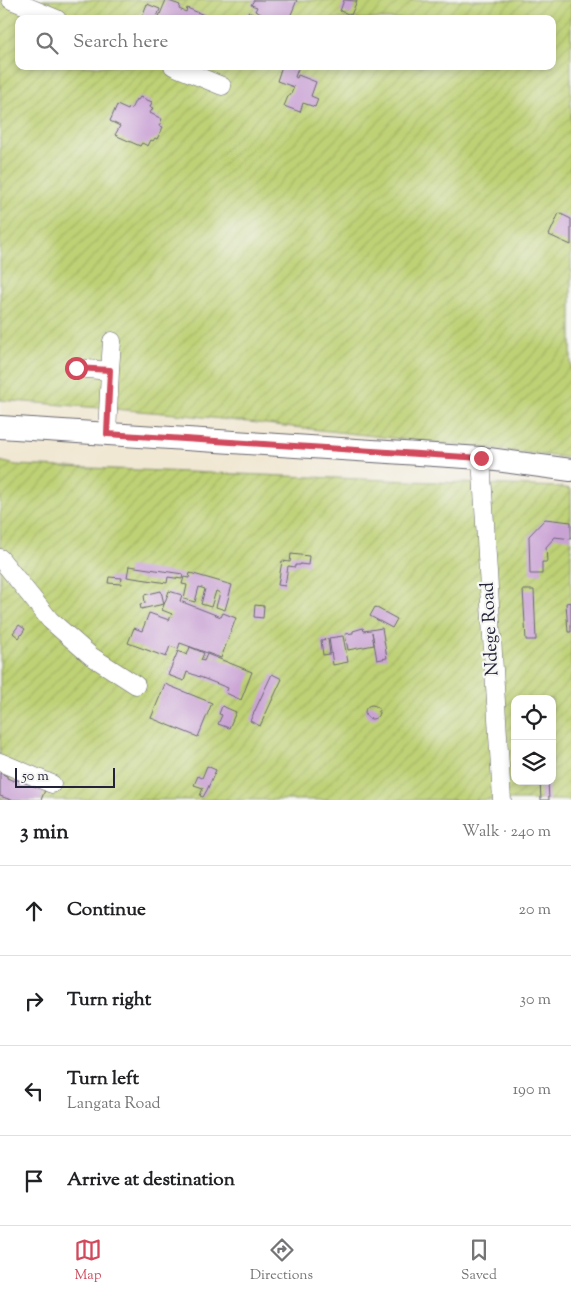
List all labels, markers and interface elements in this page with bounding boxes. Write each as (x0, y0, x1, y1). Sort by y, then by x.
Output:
search box (15, 15, 556, 70)
icon: search (33, 29, 61, 57)
text: Search here (73, 29, 168, 56)
route start (65, 357, 88, 380)
route end (470, 447, 493, 470)
street label: Ndege Road (476, 581, 506, 677)
map controls (511, 695, 556, 785)
button: locate (511, 695, 556, 740)
button: layers (511, 740, 556, 785)
scale bar (15, 765, 115, 788)
text: 50 m (22, 767, 49, 787)
text: 3 min (20, 818, 69, 848)
text: Walk · 240 m (462, 821, 551, 844)
icon: ahead (20, 897, 48, 925)
text: Continue (67, 897, 146, 924)
text: 20 m (518, 899, 551, 922)
icon: right (20, 987, 48, 1015)
text: Turn right (67, 987, 151, 1014)
text: 30 m (520, 989, 551, 1012)
text: Turn left (67, 1066, 139, 1093)
icon: left (20, 1077, 48, 1105)
text: 190 m (513, 1079, 551, 1102)
text: Langata Road (67, 1093, 161, 1116)
icon: arrive (20, 1167, 48, 1195)
text: Arrive at destination (67, 1167, 235, 1194)
tab: Map (74, 1236, 102, 1286)
tab: Directions (250, 1236, 313, 1286)
tab: Saved (461, 1236, 497, 1286)

